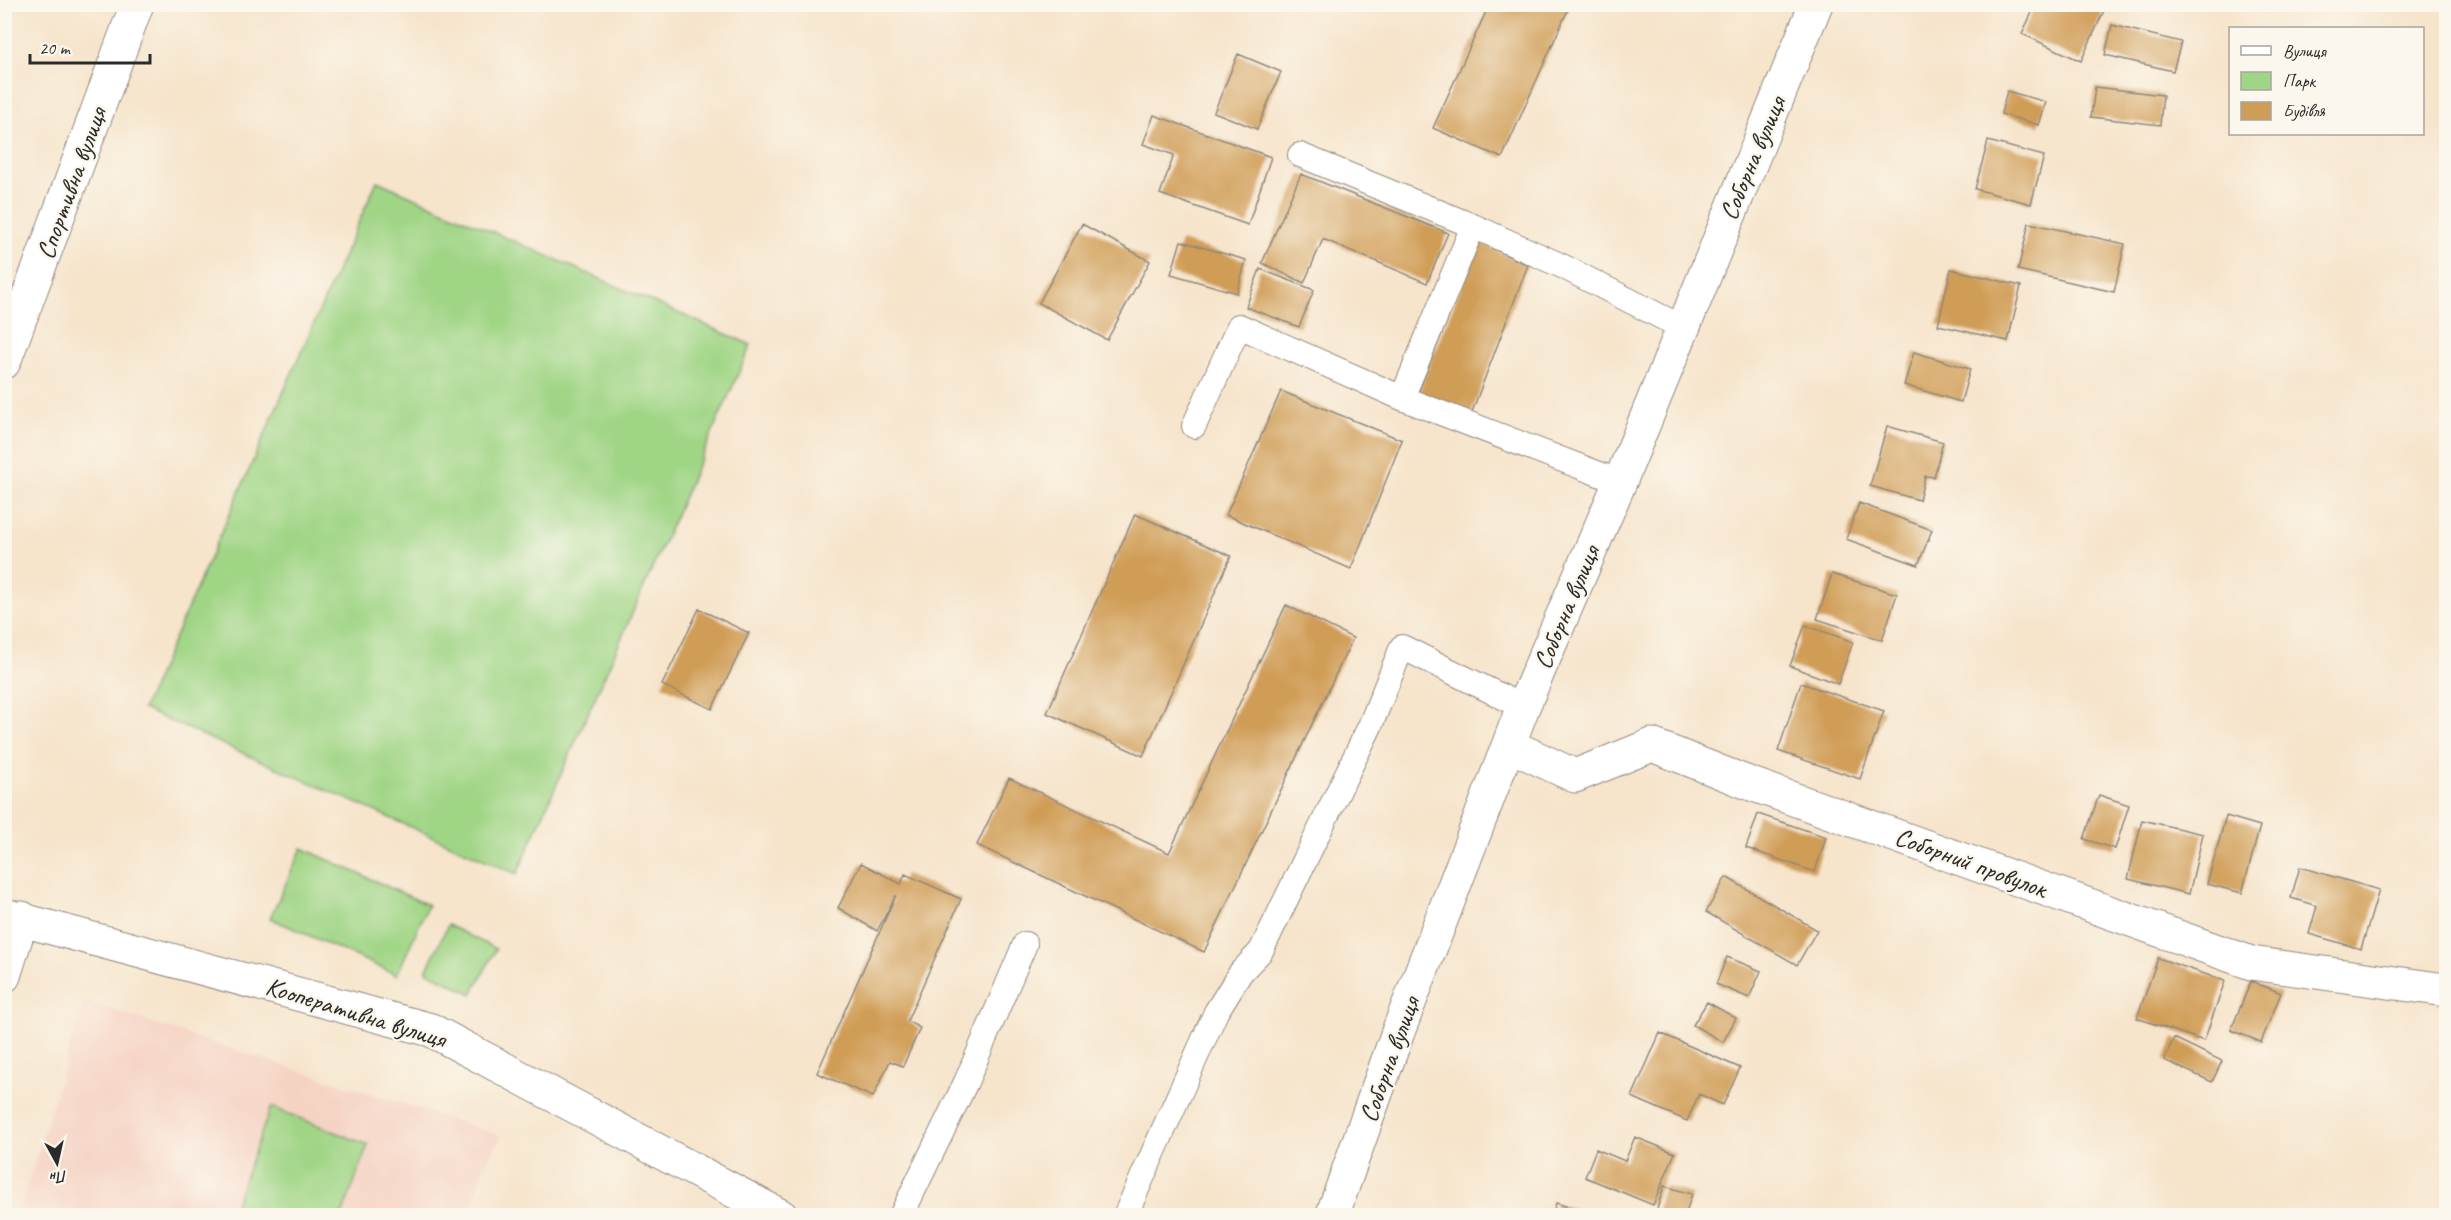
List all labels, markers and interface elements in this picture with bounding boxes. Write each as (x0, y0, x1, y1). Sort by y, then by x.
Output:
scale bar (30, 27, 150, 65)
legend (2229, 27, 2424, 135)
text: 20 m (39, 37, 72, 59)
text: Вулиця (2283, 40, 2327, 62)
text: Парк (2283, 70, 2317, 92)
street label: Соборна вулиця (1712, 90, 1794, 225)
text: Будівля (2283, 100, 2326, 122)
street label: Спортивна вулиця (29, 101, 115, 264)
street label: Соборна вулиця (1526, 539, 1608, 674)
street label: Соборний провулок (1891, 820, 2053, 906)
street label: Кооперативна вулиця (262, 969, 452, 1056)
street label: Соборна вулиця (1352, 990, 1428, 1126)
north arrow (27, 1133, 87, 1193)
text: Пн (48, 1166, 69, 1188)

